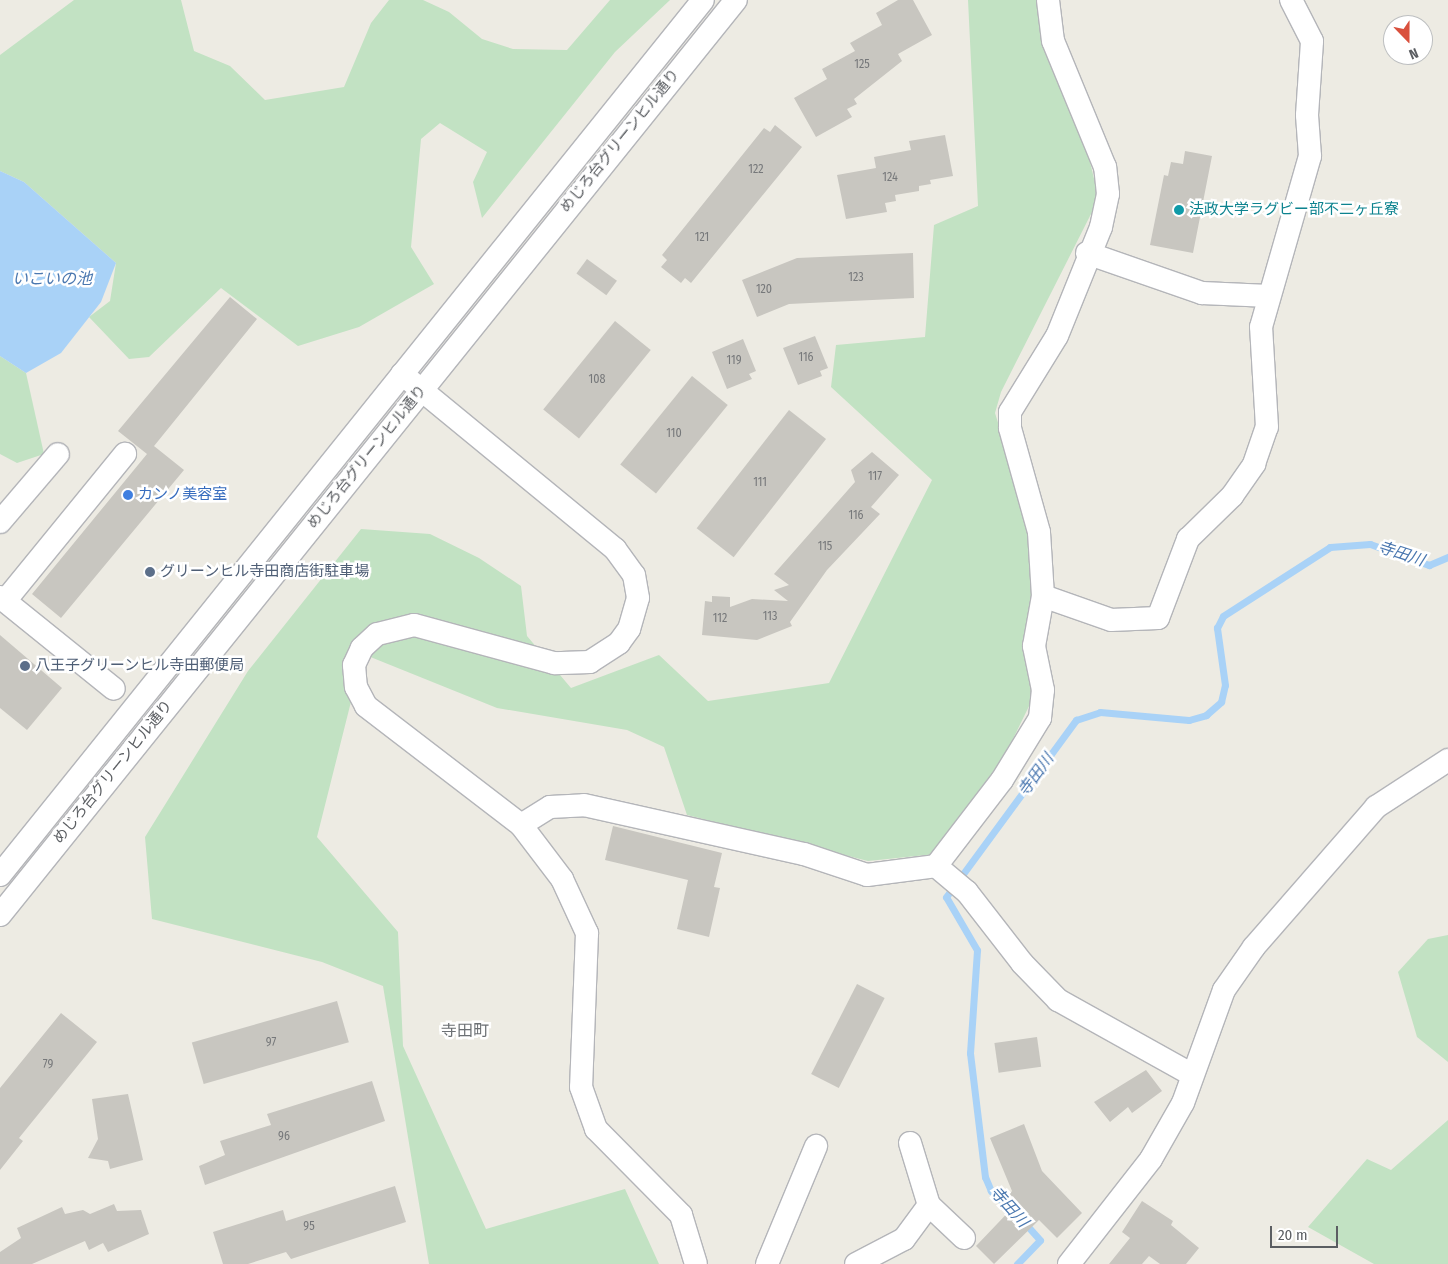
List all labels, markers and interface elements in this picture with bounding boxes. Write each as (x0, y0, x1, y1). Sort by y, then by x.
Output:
north arrow (1383, 15, 1433, 65)
text: N (1406, 44, 1421, 63)
house number: 125 (854, 58, 870, 72)
street label: めじろ台グリーンヒル通り (556, 65, 684, 217)
house number: 122 (748, 163, 764, 177)
house number: 124 (882, 171, 898, 185)
place label: 法政大学ラグビー部不二ヶ丘寮 (1189, 201, 1399, 219)
marker: 法政大学ラグビー部不二ヶ丘寮 (1173, 204, 1185, 216)
house number: 121 (695, 231, 709, 245)
water label: いこいの池 (12, 269, 92, 289)
house number: 123 (848, 271, 864, 285)
house number: 120 (756, 283, 772, 297)
house number: 116 (798, 351, 814, 365)
house number: 119 (726, 354, 742, 368)
house number: 108 (589, 373, 605, 387)
street label: めじろ台グリーンヒル通り (303, 381, 431, 533)
house number: 110 (666, 427, 682, 441)
house number: 117 (868, 470, 882, 484)
house number: 111 (753, 476, 767, 490)
place label: カンノ美容室 (138, 486, 228, 504)
marker: カンノ美容室 (122, 489, 134, 501)
house number: 116 (848, 509, 864, 523)
water label: 寺田川 (1375, 537, 1427, 571)
house number: 115 (818, 540, 832, 554)
place label: グリーンヒル寺田商店街駐車場 (160, 563, 370, 581)
marker: グリーンヒル寺田商店街駐車場 (144, 566, 156, 578)
house number: 113 (763, 610, 777, 624)
house number: 112 (713, 612, 727, 626)
place label: 八王子グリーンヒル寺田郵便局 (35, 657, 245, 675)
marker: 八王子グリーンヒル寺田郵便局 (19, 660, 31, 672)
street label: めじろ台グリーンヒル通り (49, 696, 177, 848)
water label: 寺田川 (1014, 750, 1058, 800)
district label: 寺田町 (441, 1021, 489, 1041)
house number: 97 (266, 1036, 276, 1050)
house number: 79 (43, 1058, 53, 1072)
house number: 96 (278, 1130, 290, 1144)
water label: 寺田川 (986, 1183, 1032, 1231)
scale bar (1273, 1216, 1340, 1248)
house number: 95 (303, 1220, 315, 1234)
text: 20 m (1278, 1226, 1308, 1244)

